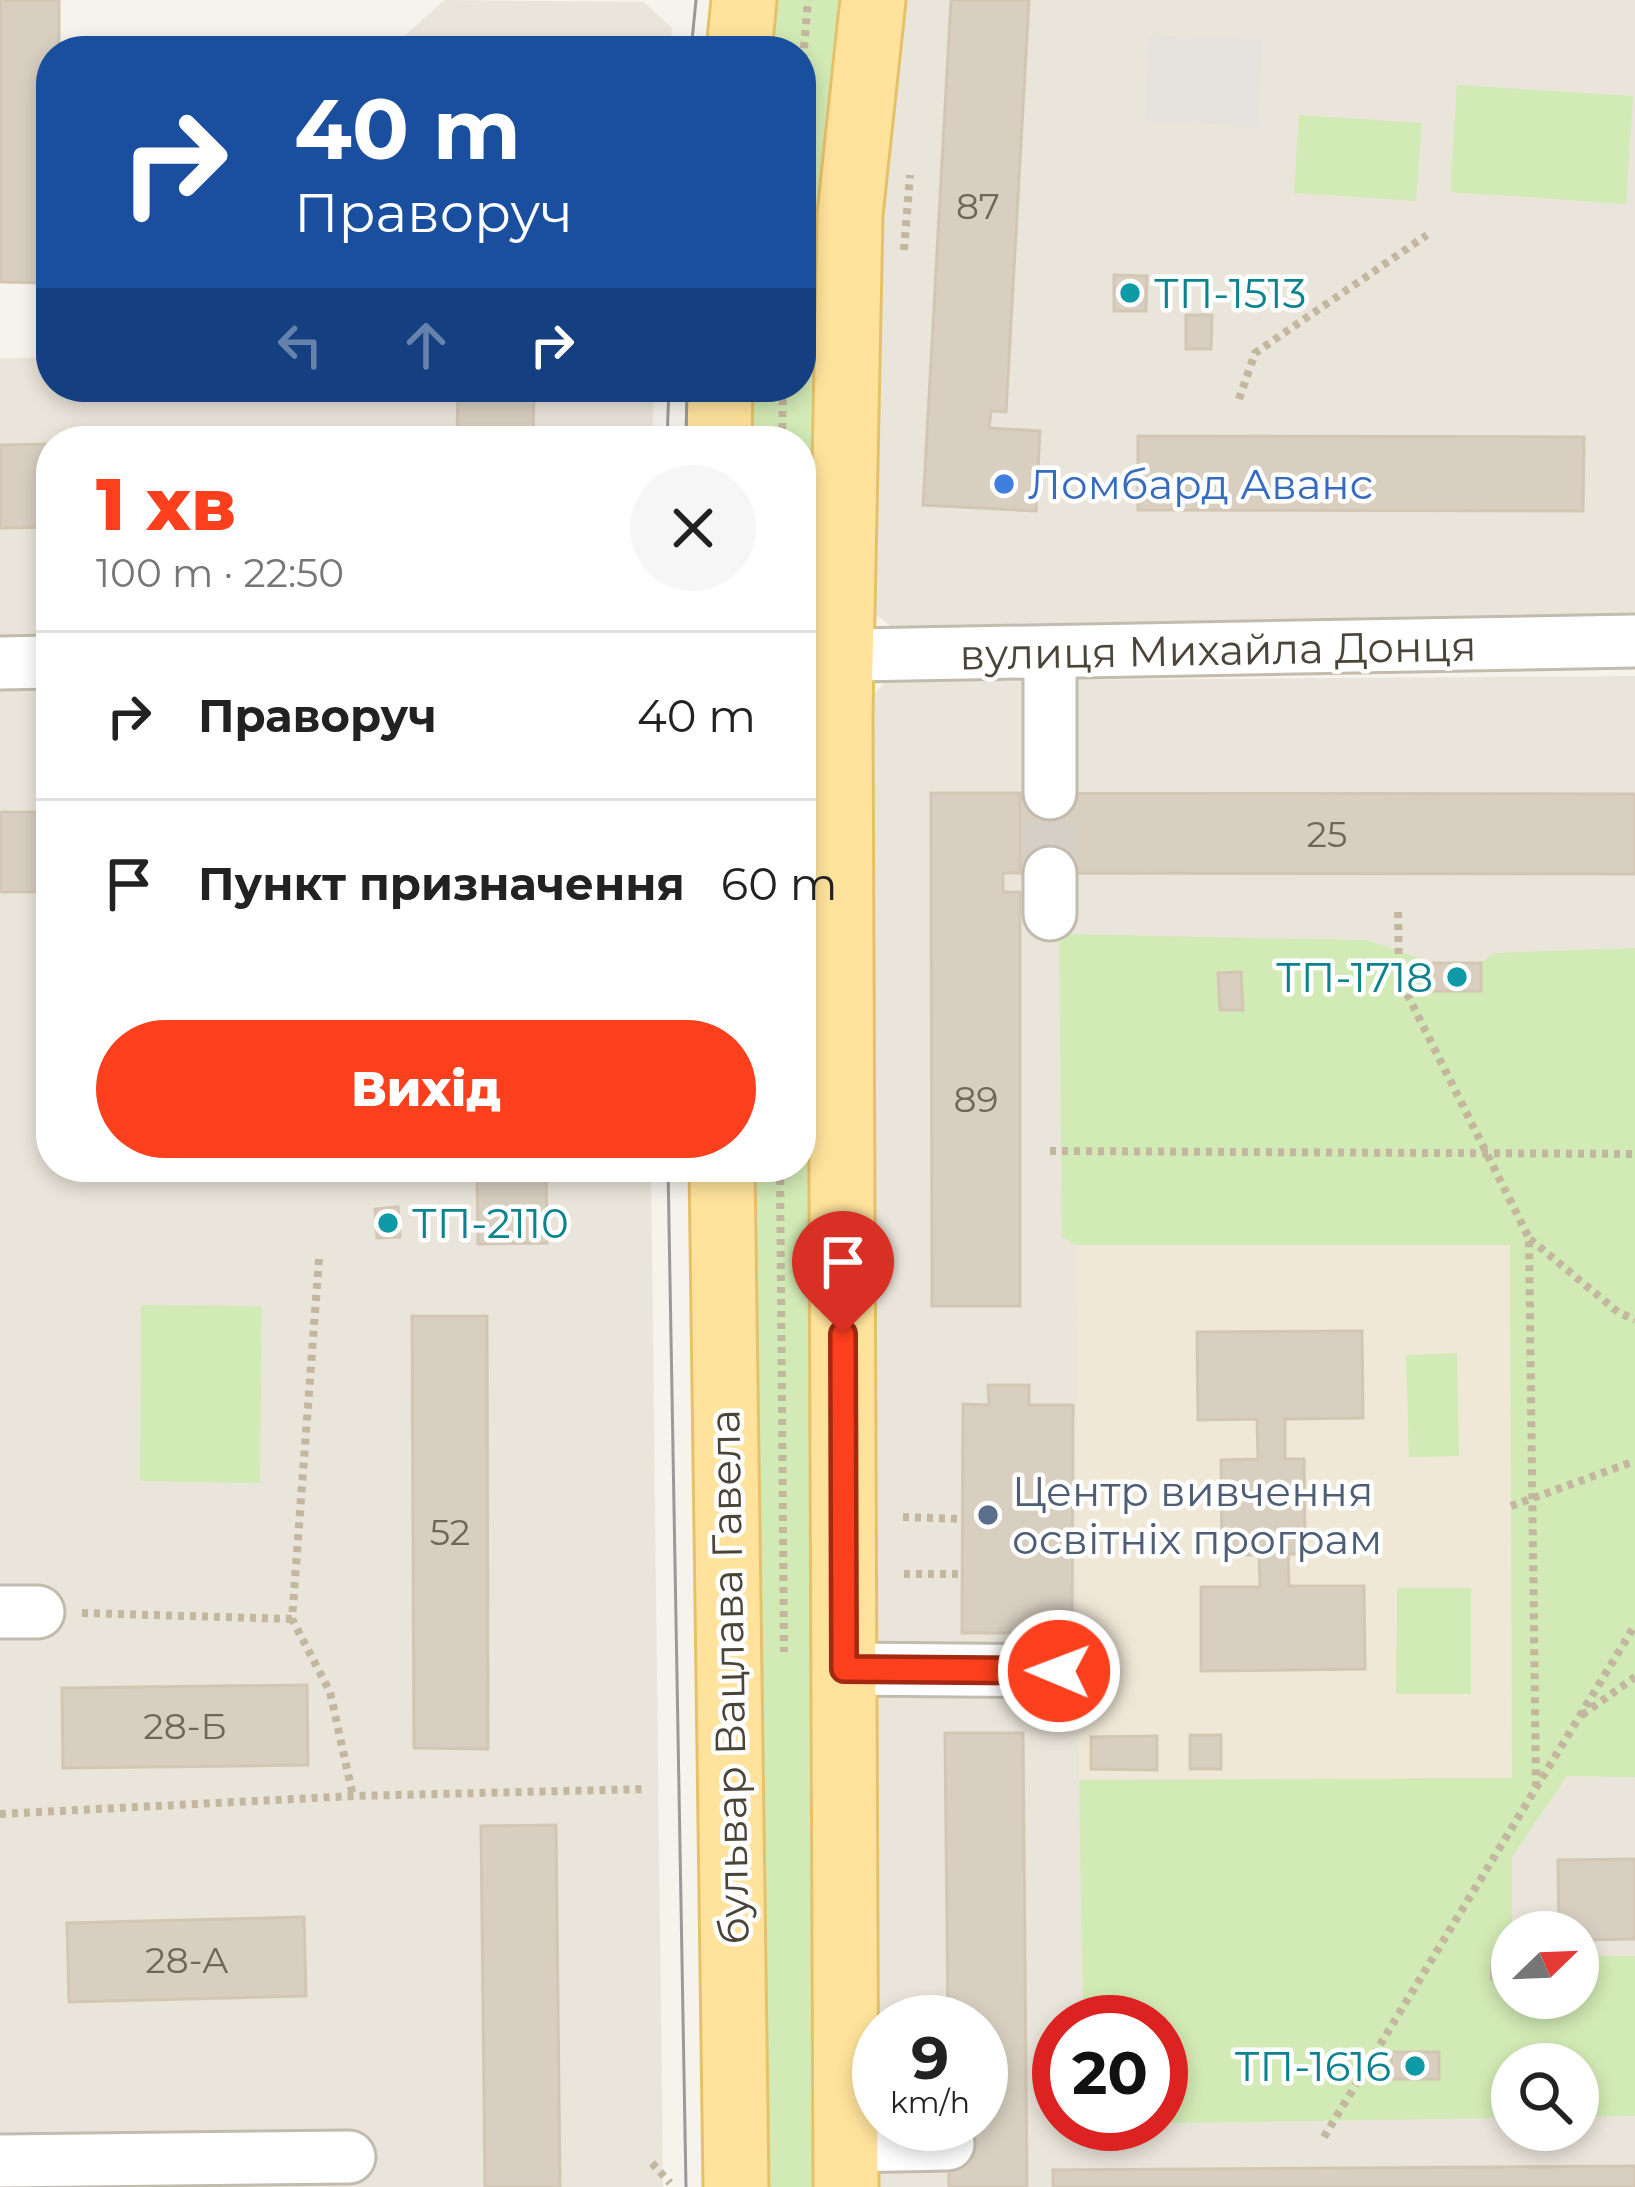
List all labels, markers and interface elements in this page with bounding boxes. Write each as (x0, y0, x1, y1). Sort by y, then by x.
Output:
text: 40 m (294, 78, 521, 180)
icon: right (96, 84, 252, 240)
text: Праворуч (294, 180, 573, 246)
house number: 87 (956, 184, 1000, 228)
place label: ТП-1513 (1154, 267, 1306, 319)
marker: ТП-1513 (1117, 280, 1143, 306)
icon: left (267, 312, 333, 378)
icon: ahead (393, 312, 459, 378)
icon: right (519, 312, 585, 378)
place label: Ломбард Аванс (1028, 458, 1373, 510)
text: 1 хв (96, 460, 236, 548)
button: close (630, 465, 756, 591)
marker: Ломбард Аванс (991, 471, 1017, 497)
text: 100 m · 22:50 (96, 549, 344, 597)
street label: вулиця Михайла Донця (959, 619, 1477, 681)
icon: right (96, 683, 162, 749)
text: Праворуч (198, 688, 437, 743)
text: 40 m (637, 688, 756, 743)
house number: 25 (1307, 812, 1347, 856)
icon: arrive (96, 851, 162, 917)
text: Пункт призначення (198, 856, 685, 911)
text: 60 m (721, 856, 838, 911)
place label: ТП-1718 (1276, 951, 1433, 1003)
marker: ТП-1718 (1444, 964, 1470, 990)
button: Вихід (96, 1020, 756, 1158)
house number: 89 (954, 1077, 998, 1121)
place label: ТП-2110 (412, 1197, 569, 1249)
marker: ТП-2110 (375, 1210, 401, 1236)
pin (792, 1211, 894, 1334)
icon: arrive (810, 1229, 876, 1295)
street label: бульвар Вацлава Гавела (698, 1409, 760, 1945)
place label: Центр вивчення освітніх програм (1012, 1465, 1382, 1565)
marker: Центр вивчення освітніх програм (975, 1502, 1001, 1528)
house number: 52 (430, 1510, 470, 1554)
position arrow (996, 1608, 1122, 1734)
house number: 28-Б (143, 1704, 227, 1748)
north arrow (1491, 1911, 1599, 2019)
map controls (1491, 1911, 1599, 2151)
house number: 28-А (145, 1938, 229, 1982)
speed limit sign: 20 (1032, 1995, 1188, 2151)
text: 9 (911, 2021, 949, 2094)
place label: ТП-1616 (1235, 2040, 1391, 2092)
button: search (1491, 2043, 1599, 2151)
marker: ТП-1616 (1402, 2053, 1428, 2079)
text: km/h (890, 2084, 970, 2121)

